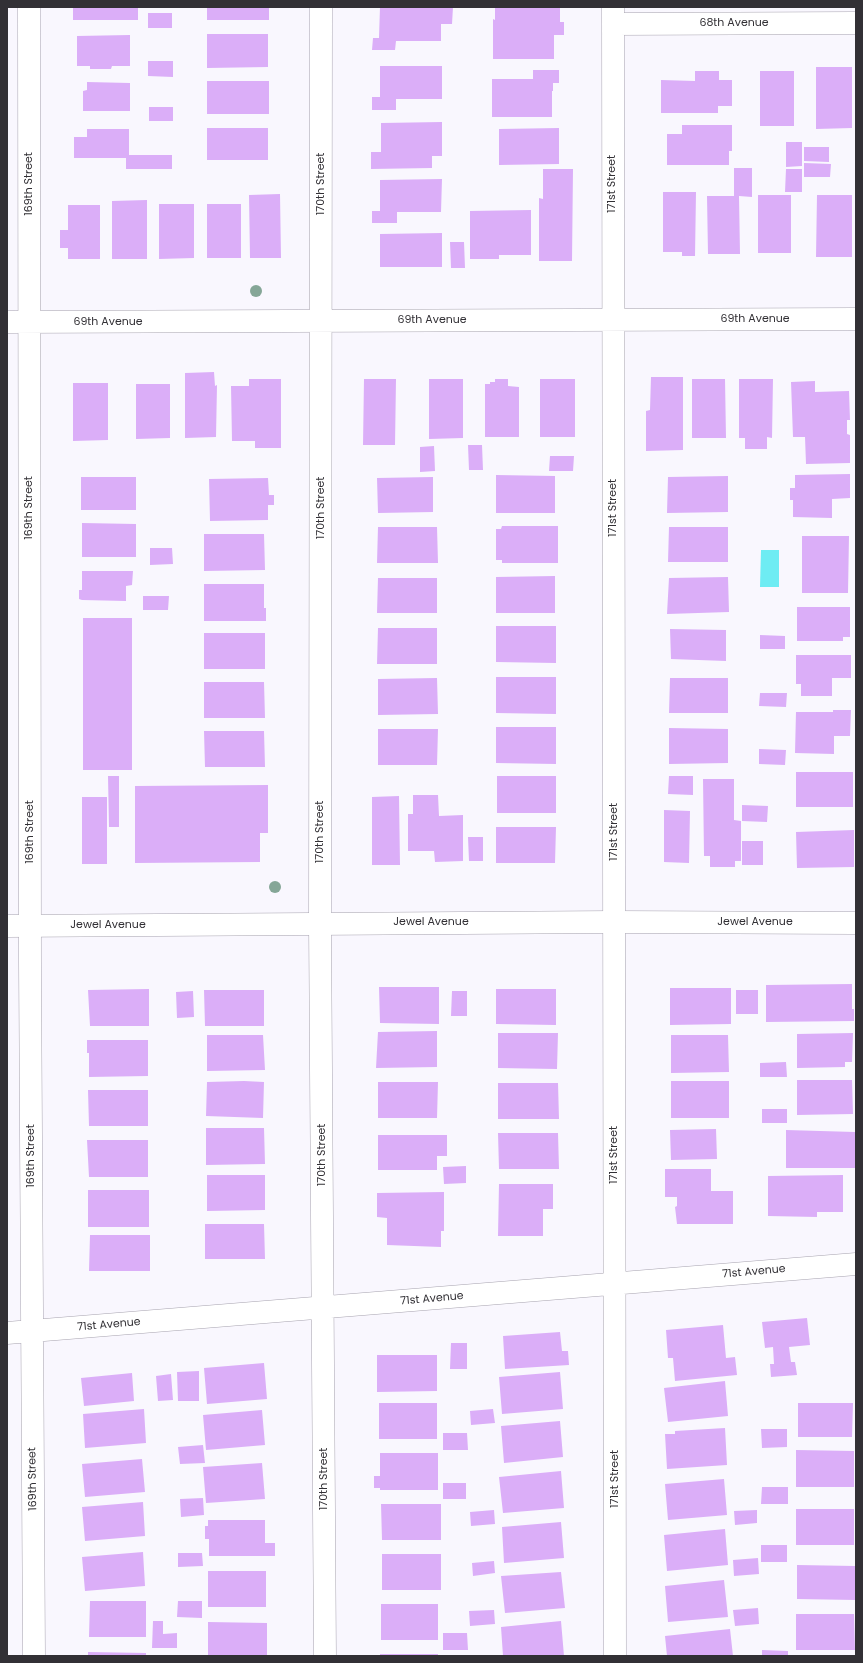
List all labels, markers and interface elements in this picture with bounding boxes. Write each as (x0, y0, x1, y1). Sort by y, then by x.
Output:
street label: 68th Avenue (699, 16, 769, 30)
street label: 169th Street (22, 152, 36, 216)
street label: 170th Street (314, 153, 328, 215)
street label: 171st Street (605, 155, 619, 213)
street label: 69th Avenue (720, 312, 790, 326)
street label: 69th Avenue (397, 313, 467, 327)
street label: 69th Avenue (73, 315, 143, 329)
street label: 169th Street (22, 476, 36, 540)
street label: 170th Street (314, 477, 328, 539)
street label: 171st Street (606, 479, 620, 537)
street label: 169th Street (23, 800, 37, 864)
street label: 170th Street (313, 801, 327, 863)
street label: 171st Street (607, 803, 621, 861)
street label: Jewel Avenue (393, 915, 469, 929)
street label: Jewel Avenue (717, 915, 793, 929)
street label: Jewel Avenue (70, 918, 146, 932)
street label: 169th Street (24, 1124, 38, 1188)
street label: 170th Street (315, 1124, 329, 1186)
street label: 171st Street (607, 1126, 621, 1184)
street label: 71st Avenue (722, 1263, 786, 1281)
street label: 71st Avenue (400, 1290, 464, 1308)
street label: 71st Avenue (77, 1316, 141, 1334)
street label: 169th Street (26, 1447, 40, 1511)
street label: 170th Street (317, 1448, 331, 1510)
street label: 171st Street (608, 1450, 622, 1508)

